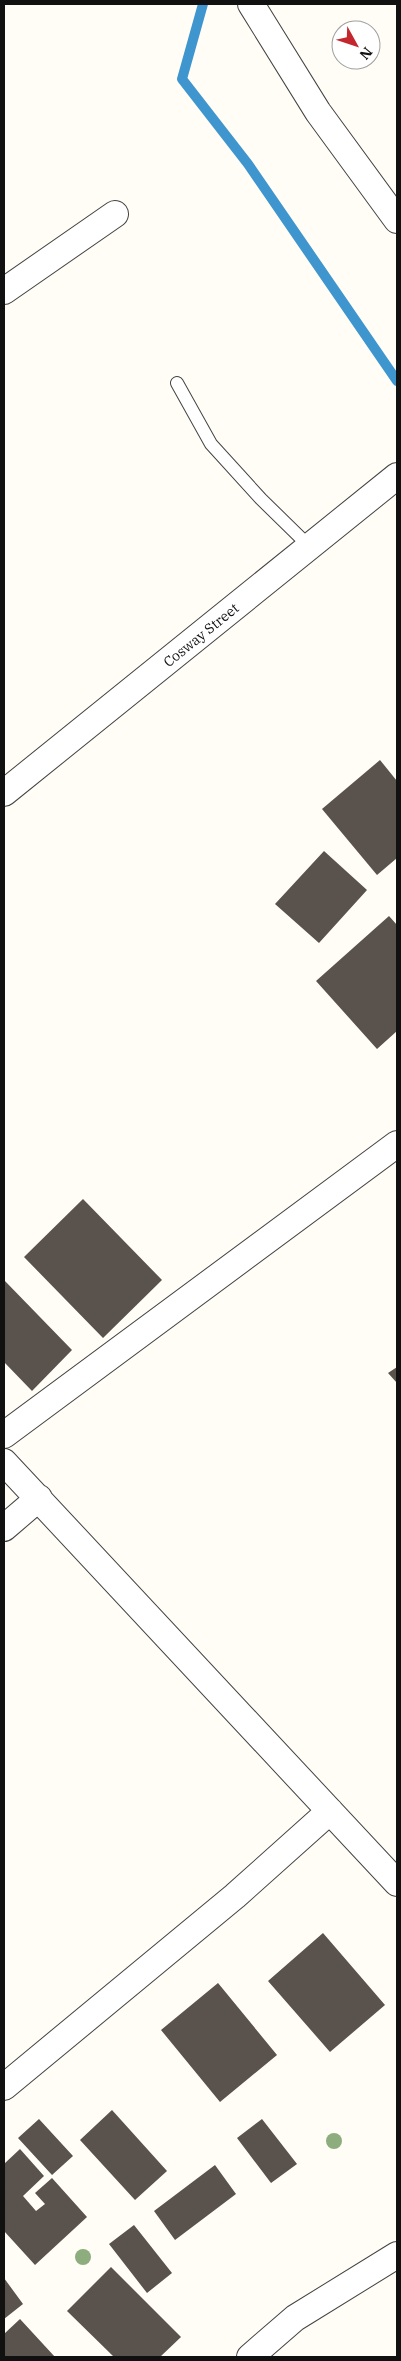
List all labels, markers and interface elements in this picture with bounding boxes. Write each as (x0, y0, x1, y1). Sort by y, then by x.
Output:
north arrow (331, 20, 381, 70)
text: N (356, 43, 376, 63)
street label: Cosway Street (160, 599, 242, 671)

